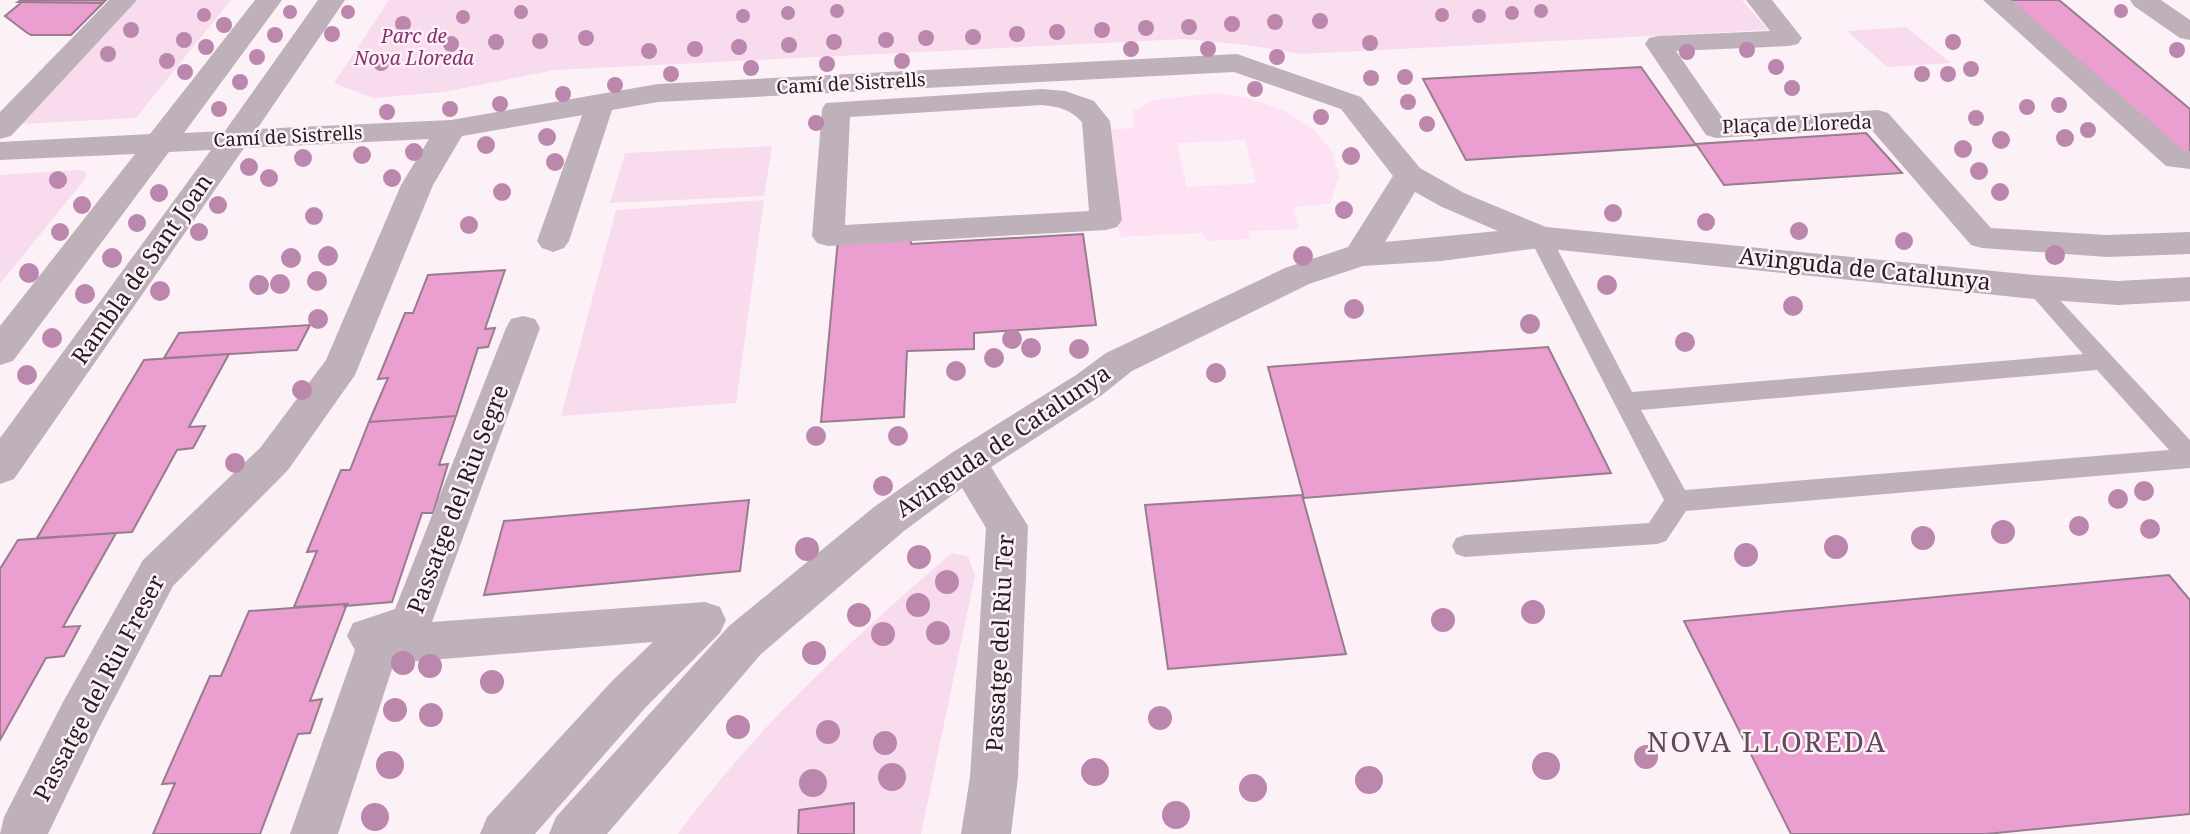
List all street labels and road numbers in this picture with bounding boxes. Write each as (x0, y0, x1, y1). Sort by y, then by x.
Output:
street label: Camí de Sistrells (776, 66, 926, 100)
street label: Plaça de Lloreda (1722, 108, 1872, 140)
street label: Camí de Sistrells (213, 119, 363, 153)
street label: Rambla de Sant Joan (63, 167, 219, 370)
street label: Avinguda de Catalunya (1738, 239, 1993, 297)
street label: Avinguda de Catalunya (889, 356, 1116, 524)
street label: Passatge del Riu Segre (399, 380, 515, 617)
street label: Passatge del Riu Ter (977, 533, 1021, 753)
street label: Passatge del Riu Freser (25, 569, 171, 806)

